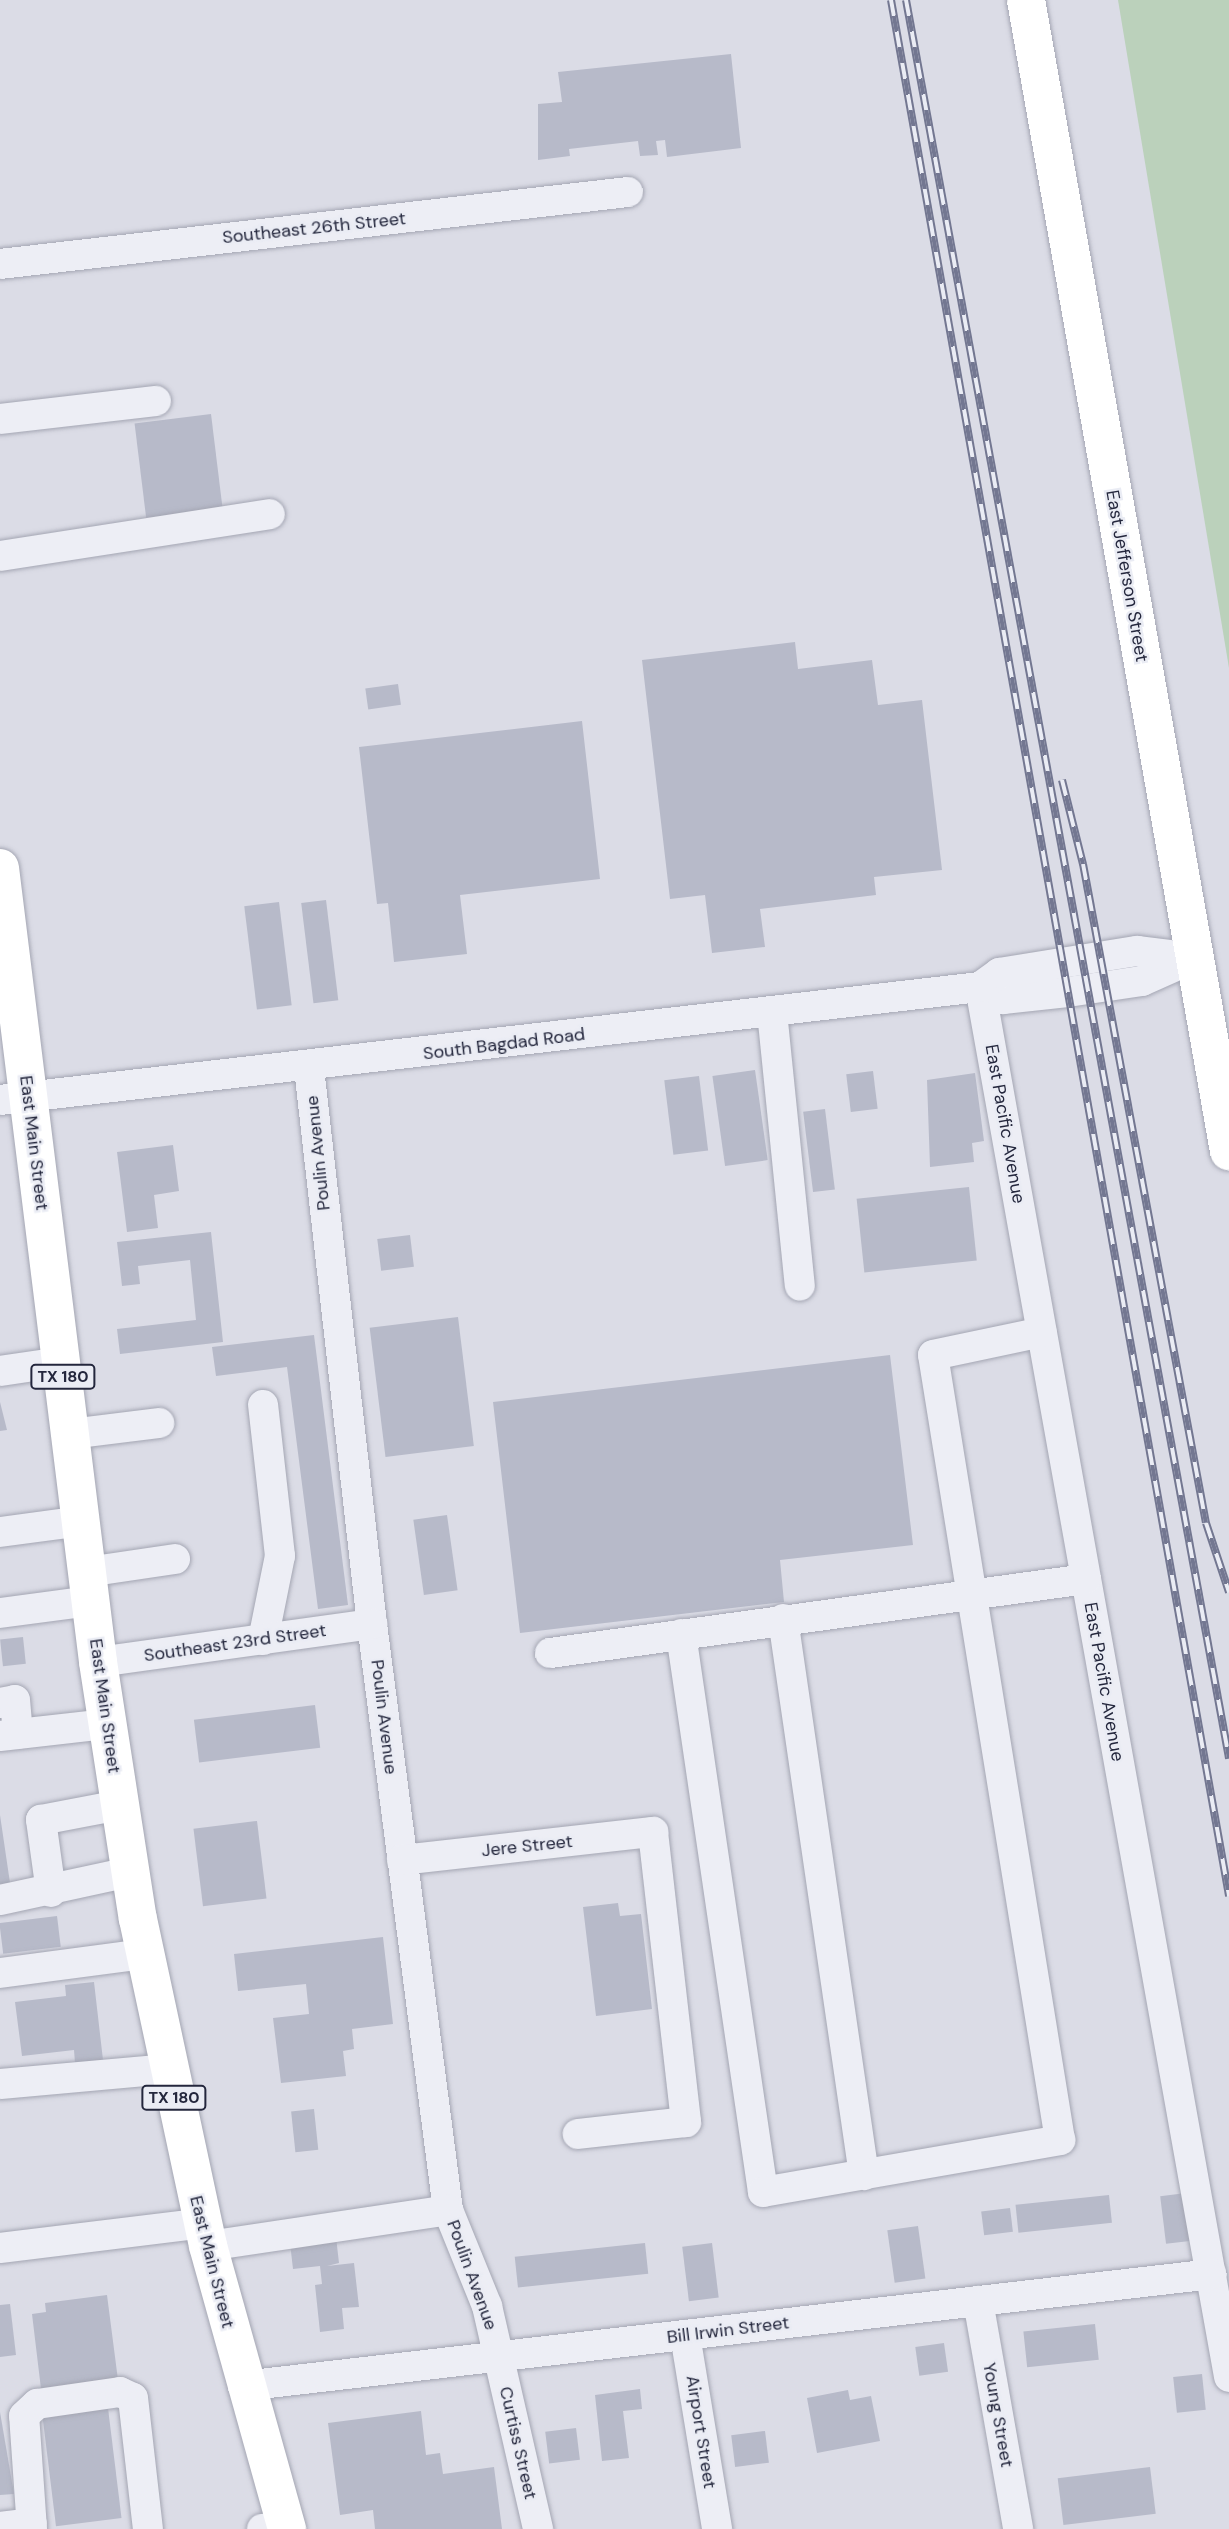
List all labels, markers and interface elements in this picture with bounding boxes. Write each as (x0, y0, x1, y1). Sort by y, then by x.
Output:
street label: Southeast 26th Street (221, 208, 407, 248)
street label: East Jefferson Street (1101, 488, 1153, 664)
street label: South Bagdad Road (422, 1023, 586, 1065)
street label: East Pacific Avenue (980, 1043, 1030, 1205)
street label: East Main Street (15, 1074, 53, 1212)
street label: Poulin Avenue (301, 1094, 335, 1212)
road number: TX 180 (30, 1364, 96, 1390)
street label: East Pacific Avenue (1079, 1601, 1129, 1763)
street label: Southeast 23rd Street (143, 1620, 327, 1666)
street label: East Main Street (85, 1637, 125, 1775)
street label: Poulin Avenue (366, 1658, 402, 1776)
street label: Jere Street (480, 1830, 574, 1862)
road number: TX 180 (141, 2086, 207, 2110)
street label: East Main Street (185, 2193, 239, 2331)
street label: Poulin Avenue (442, 2217, 502, 2333)
street label: Bill Irwin Street (666, 2312, 790, 2348)
street label: Young Street (978, 2361, 1018, 2469)
street label: Airport Street (681, 2374, 721, 2490)
street label: Curtiss Street (495, 2384, 541, 2502)

